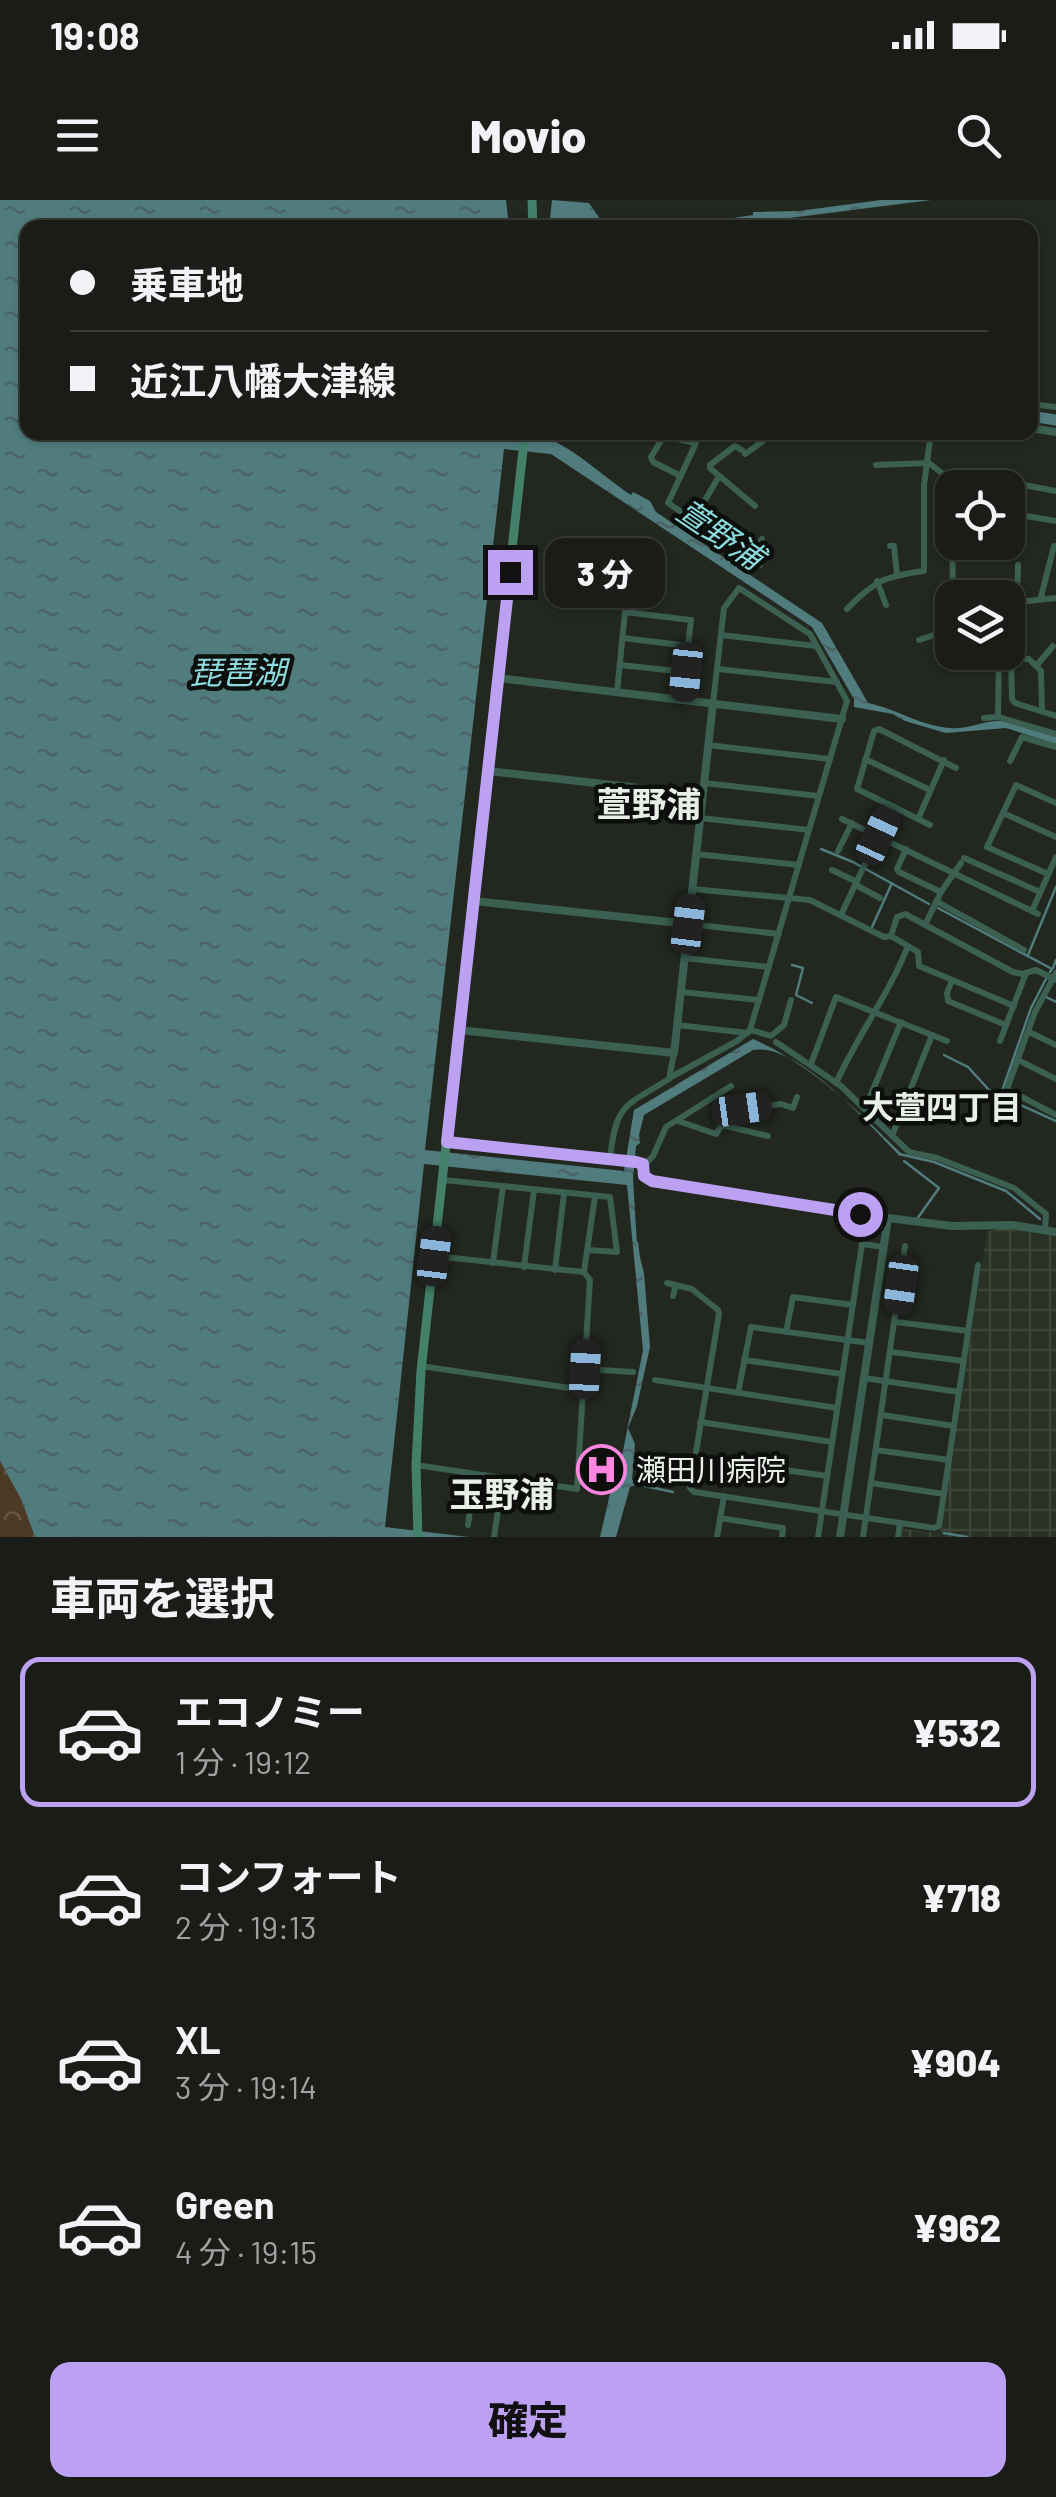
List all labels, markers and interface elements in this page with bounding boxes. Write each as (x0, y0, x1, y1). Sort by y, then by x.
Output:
text: 19:08 (50, 12, 140, 58)
icon: menu (50, 108, 105, 163)
text: Movio (470, 108, 586, 162)
icon: search (951, 108, 1006, 163)
text: 乗車地 (130, 261, 244, 307)
text: 近江八幡大津線 (130, 357, 396, 403)
map controls (935, 470, 1025, 670)
button: locate (935, 470, 1025, 560)
water label: 萱野浦 (671, 490, 776, 578)
callout: 3 分 (545, 537, 665, 607)
route end (488, 550, 533, 595)
text: 3 分 (577, 554, 633, 592)
button: layers (935, 580, 1025, 670)
car (668, 641, 704, 703)
water label: 琵琶湖 (190, 652, 291, 690)
district label: 萱野浦 (596, 782, 702, 824)
car (852, 802, 904, 870)
car (669, 892, 707, 956)
district label: 大萱四丁目 (862, 1087, 1022, 1125)
car (710, 1090, 774, 1128)
route start (838, 1192, 883, 1237)
car (415, 1224, 453, 1288)
car (882, 1253, 920, 1317)
car (568, 1338, 602, 1400)
hospital icon: 瀬田川病院 (575, 1443, 627, 1495)
place label: 瀬田川病院 (636, 1451, 786, 1487)
district label: 玉野浦 (449, 1472, 555, 1514)
text: 車両を選択 (50, 1570, 275, 1624)
icon: car (55, 1687, 145, 1777)
text: エコノミー (175, 1688, 365, 1734)
text: ¥532 (912, 1709, 1001, 1755)
text: 1 分 · 19:12 (175, 1742, 311, 1780)
icon: car (55, 1852, 145, 1942)
text: コンフォート (175, 1853, 402, 1899)
text: ¥718 (921, 1874, 1001, 1920)
text: 2 分 · 19:13 (175, 1907, 316, 1945)
text: XL (175, 2016, 221, 2062)
icon: car (55, 2017, 145, 2107)
text: ¥904 (909, 2039, 1001, 2085)
text: 3 分 · 19:14 (175, 2067, 317, 2105)
text: Green (175, 2181, 275, 2227)
icon: car (55, 2182, 145, 2272)
text: ¥962 (912, 2204, 1001, 2250)
text: 4 分 · 19:15 (175, 2232, 317, 2270)
button: 確定 (50, 2362, 1006, 2477)

